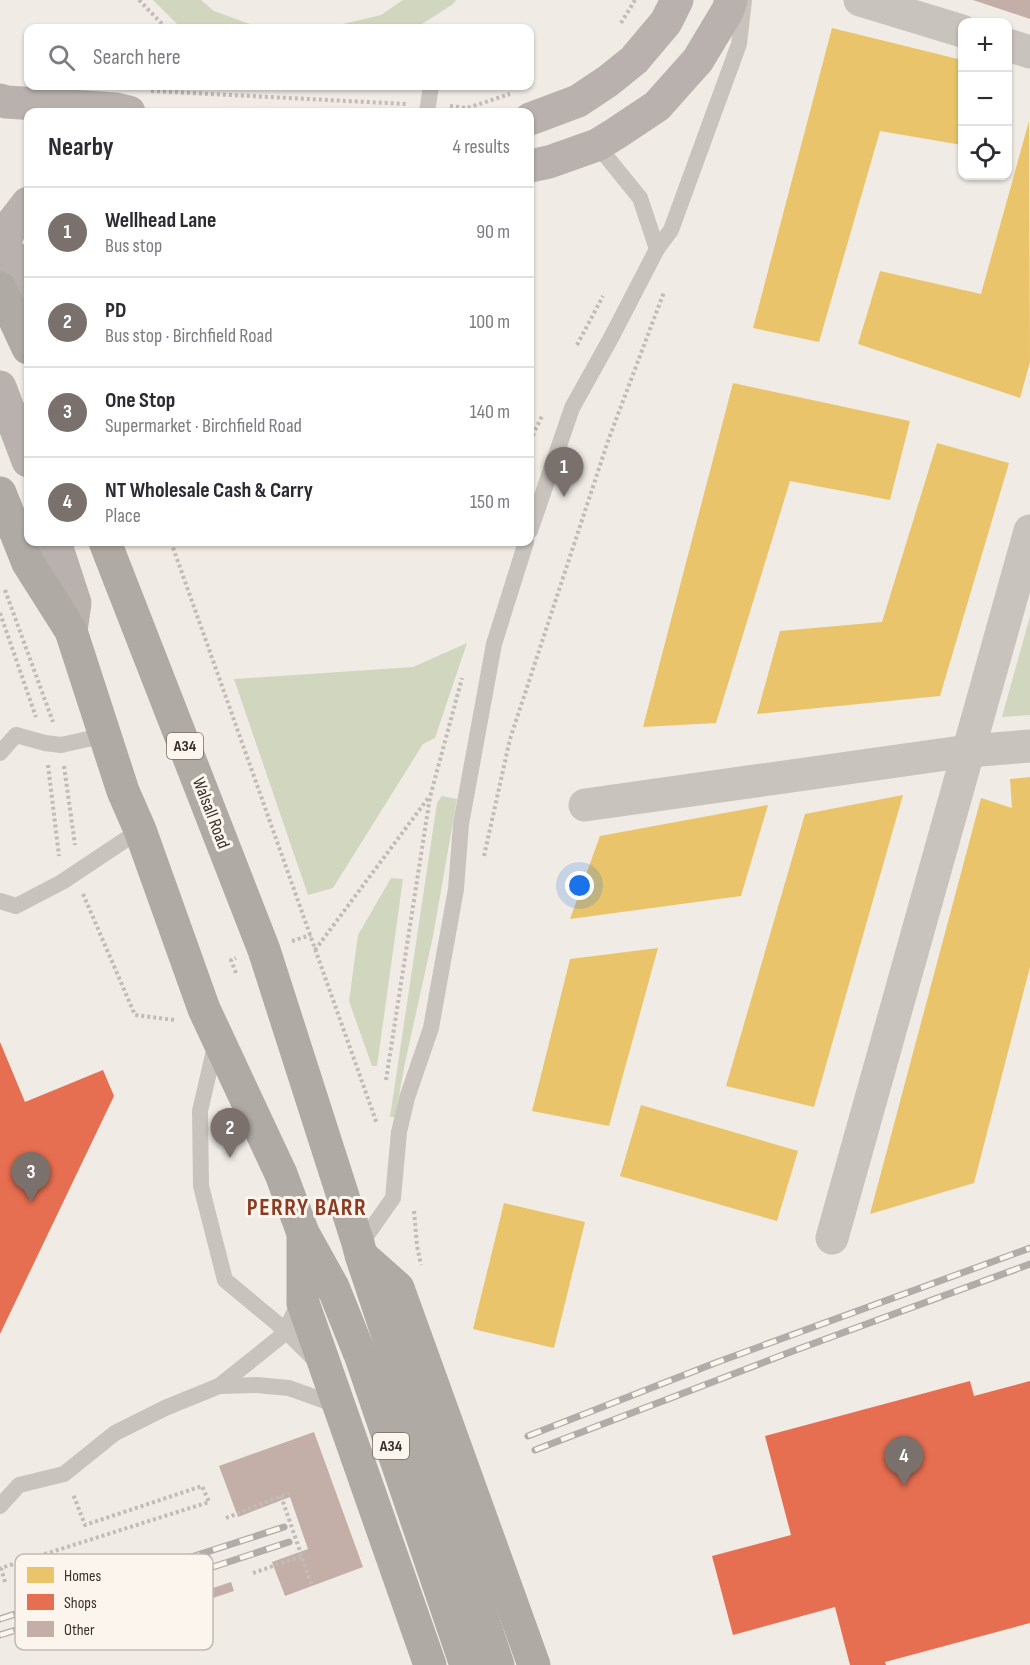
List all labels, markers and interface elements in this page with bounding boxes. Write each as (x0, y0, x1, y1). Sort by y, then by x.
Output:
map controls (958, 18, 1012, 180)
button: + (958, 18, 1012, 72)
search box (24, 24, 534, 90)
icon: search (45, 41, 78, 74)
text: Search here (93, 44, 180, 71)
button: − (958, 72, 1012, 126)
button: locate (958, 126, 1012, 180)
text: Nearby (48, 132, 114, 163)
text: 4 results (453, 135, 510, 159)
text: Wellhead Lane (105, 207, 216, 234)
text: 1 (64, 220, 71, 244)
text: 90 m (476, 220, 510, 244)
text: Bus stop (105, 234, 162, 258)
text: PD (105, 297, 126, 324)
text: 2 (63, 310, 72, 334)
text: 100 m (469, 310, 510, 334)
text: Bus stop · Birchfield Road (105, 324, 273, 348)
text: One Stop (105, 387, 175, 414)
text: 3 (63, 400, 72, 424)
text: 140 m (470, 400, 510, 424)
text: Supermarket · Birchfield Road (105, 414, 302, 438)
pin: 1 (544, 448, 584, 497)
text: NT Wholesale Cash & Carry (105, 477, 313, 504)
text: 4 (63, 490, 72, 514)
text: 150 m (470, 490, 510, 514)
text: Place (105, 504, 141, 528)
road number: A34 (167, 733, 203, 759)
street label: Walsall Road (188, 775, 234, 851)
your location (565, 871, 594, 900)
pin: 2 (210, 1108, 250, 1158)
pin: 3 (12, 1152, 51, 1202)
district label: PERRY BARR (247, 1193, 367, 1222)
road number: A34 (373, 1433, 409, 1459)
pin: 4 (884, 1436, 924, 1486)
legend (15, 1554, 213, 1650)
text: Homes (64, 1567, 101, 1586)
text: Shops (64, 1594, 97, 1613)
text: Other (64, 1621, 95, 1640)

